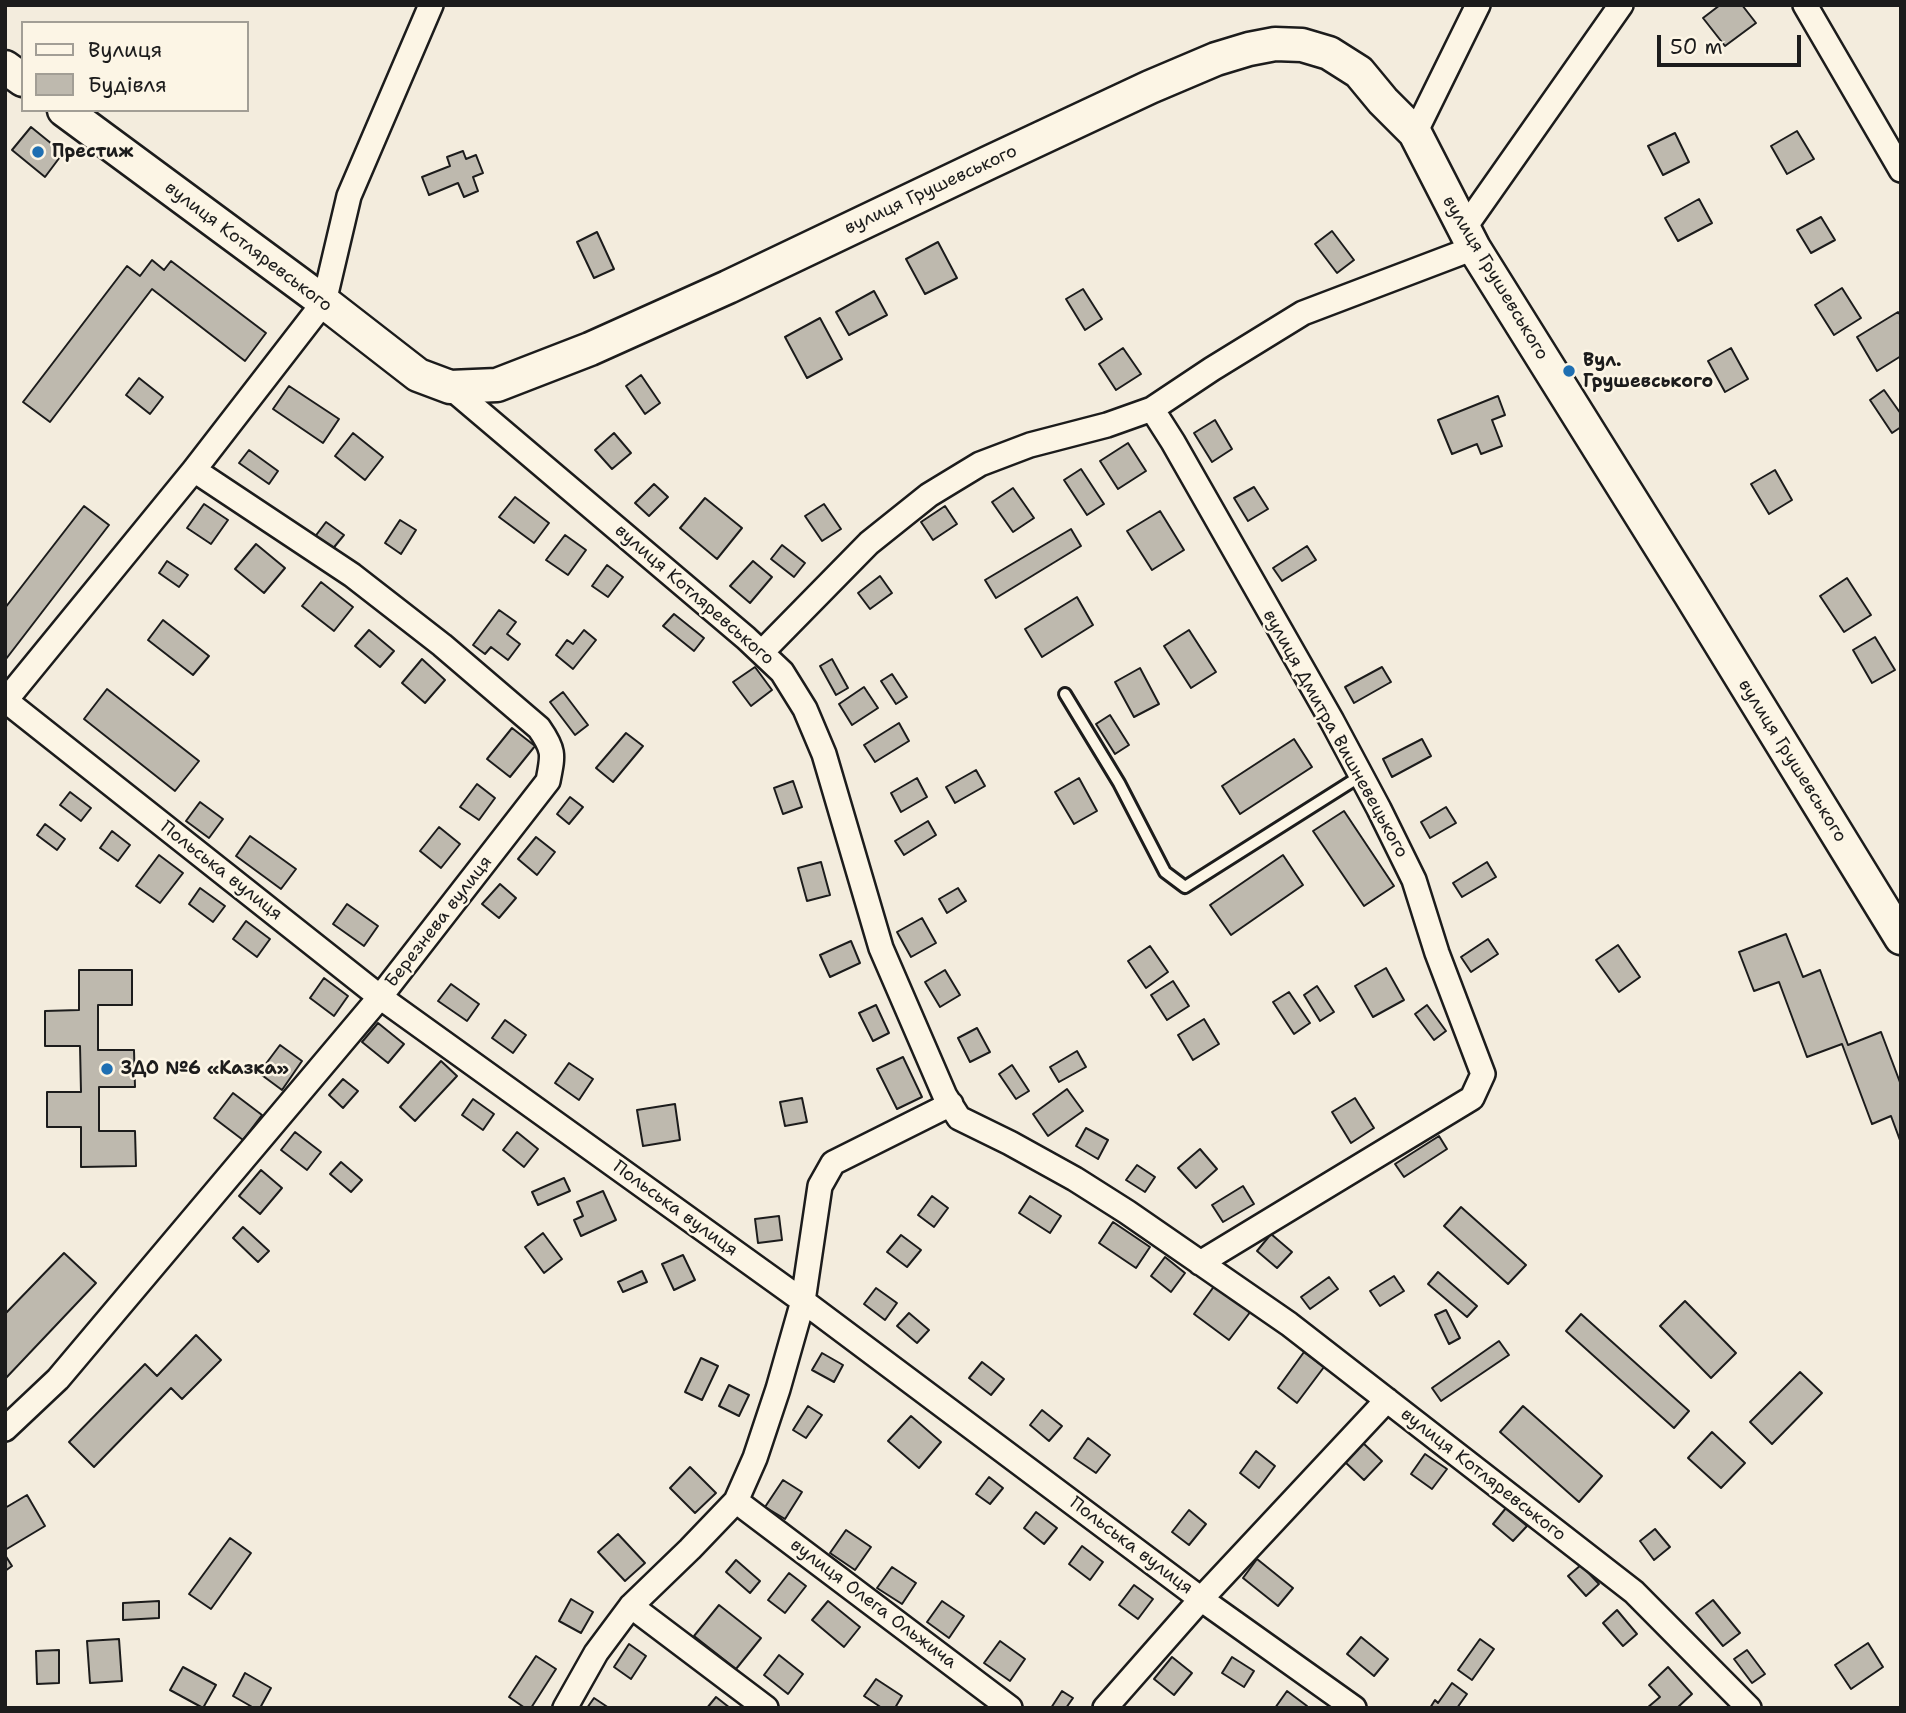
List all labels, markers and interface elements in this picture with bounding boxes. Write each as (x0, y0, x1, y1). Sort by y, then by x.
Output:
legend (21, 21, 248, 112)
scale bar (1661, 21, 1804, 65)
text: 50 m (1670, 33, 1723, 61)
text: Вулиця (88, 36, 162, 64)
text: Будівля (88, 71, 167, 99)
place label: Престиж (52, 141, 134, 163)
street label: вулиця Грушевського (841, 141, 1021, 239)
marker: Престиж (30, 144, 46, 160)
street label: вулиця Котляревського (160, 177, 336, 317)
street label: вулиця Грушевського (1437, 192, 1553, 364)
place label: Вул. Грушевського (1583, 350, 1713, 392)
marker: Вул. Грушевського (1561, 363, 1577, 379)
street label: вулиця Котляревського (610, 520, 778, 670)
street label: вулиця Дмитра Вишневецького (1258, 606, 1412, 862)
street label: вулиця Грушевського (1733, 676, 1851, 846)
street label: Польська вулиця (156, 817, 286, 925)
street label: Березнева вулиця (381, 852, 497, 992)
place label: ЗДО №6 «Казка» (121, 1058, 289, 1080)
marker: ЗДО №6 «Казка» (99, 1061, 115, 1077)
street label: Польська вулиця (608, 1157, 742, 1261)
street label: вулиця Котляревського (1396, 1404, 1570, 1546)
street label: Польська вулиця (1065, 1493, 1197, 1599)
street label: вулиця Олега Ольжича (786, 1534, 960, 1674)

